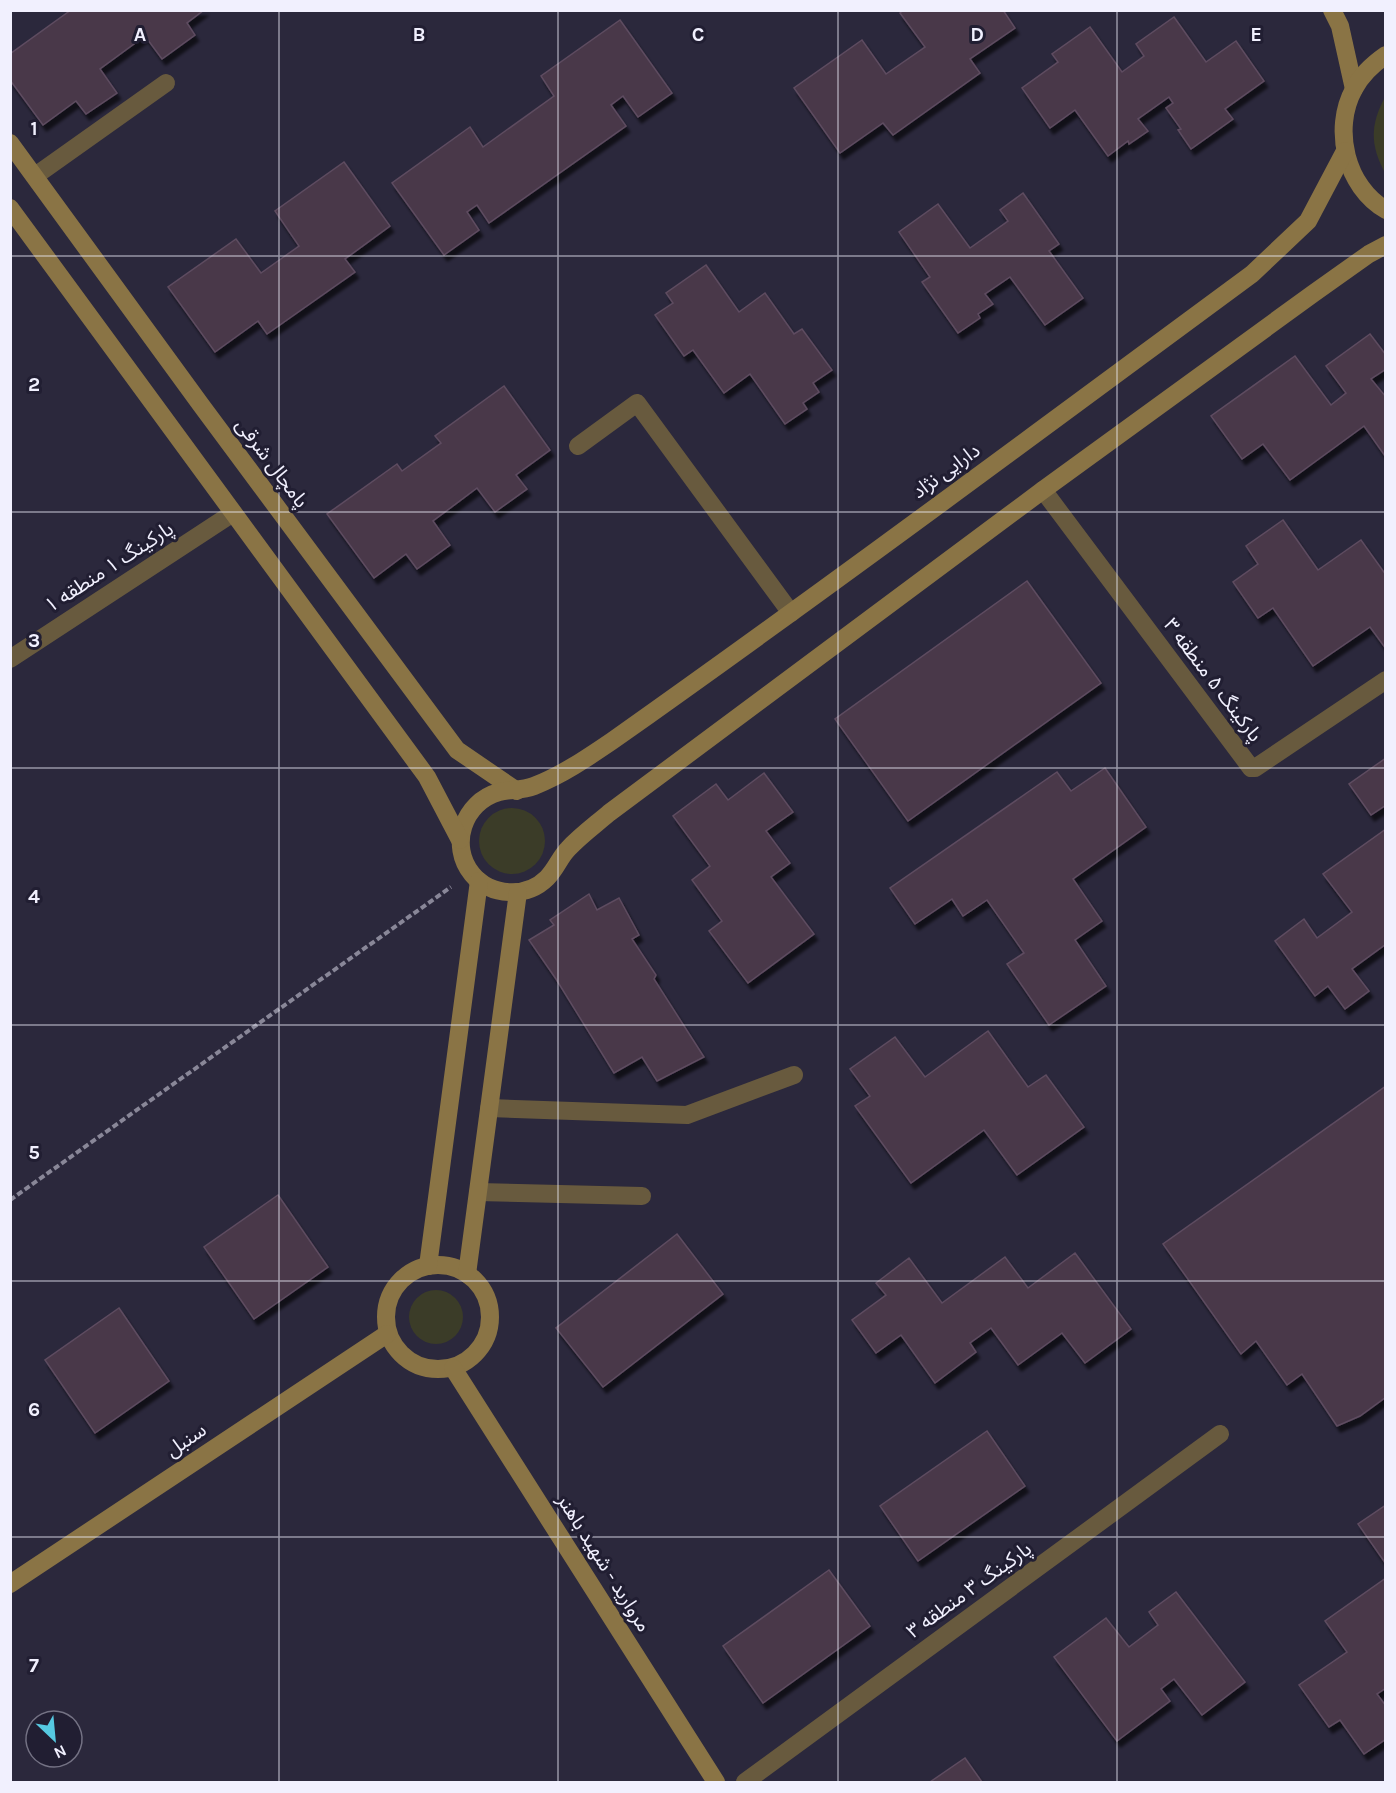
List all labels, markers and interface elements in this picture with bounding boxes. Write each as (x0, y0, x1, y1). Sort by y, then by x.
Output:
text: A (134, 23, 147, 46)
text: B (413, 23, 425, 46)
text: C (692, 23, 704, 46)
text: D (970, 23, 984, 46)
text: E (1250, 23, 1262, 46)
text: 1 (30, 117, 38, 140)
text: 2 (28, 373, 40, 396)
street label: پامچال شرقی (230, 414, 313, 513)
street label: دارایی نژاد (908, 439, 984, 503)
street label: پارکینگ ۱ منطقه ۱ (40, 517, 178, 618)
street label: پارکینگ ۵ منطقه ۳ (1158, 614, 1267, 747)
text: 3 (28, 629, 40, 652)
text: 4 (28, 885, 40, 908)
text: 5 (28, 1141, 40, 1164)
text: 6 (28, 1398, 40, 1421)
street label: سنبل (161, 1418, 211, 1462)
street label: مروارید - شهید باهنر (552, 1489, 656, 1636)
street label: پارکینگ ۳ منطقه ۳ (902, 1537, 1037, 1644)
text: 7 (29, 1654, 39, 1677)
north arrow (24, 1709, 84, 1769)
text: N (51, 1741, 70, 1763)

